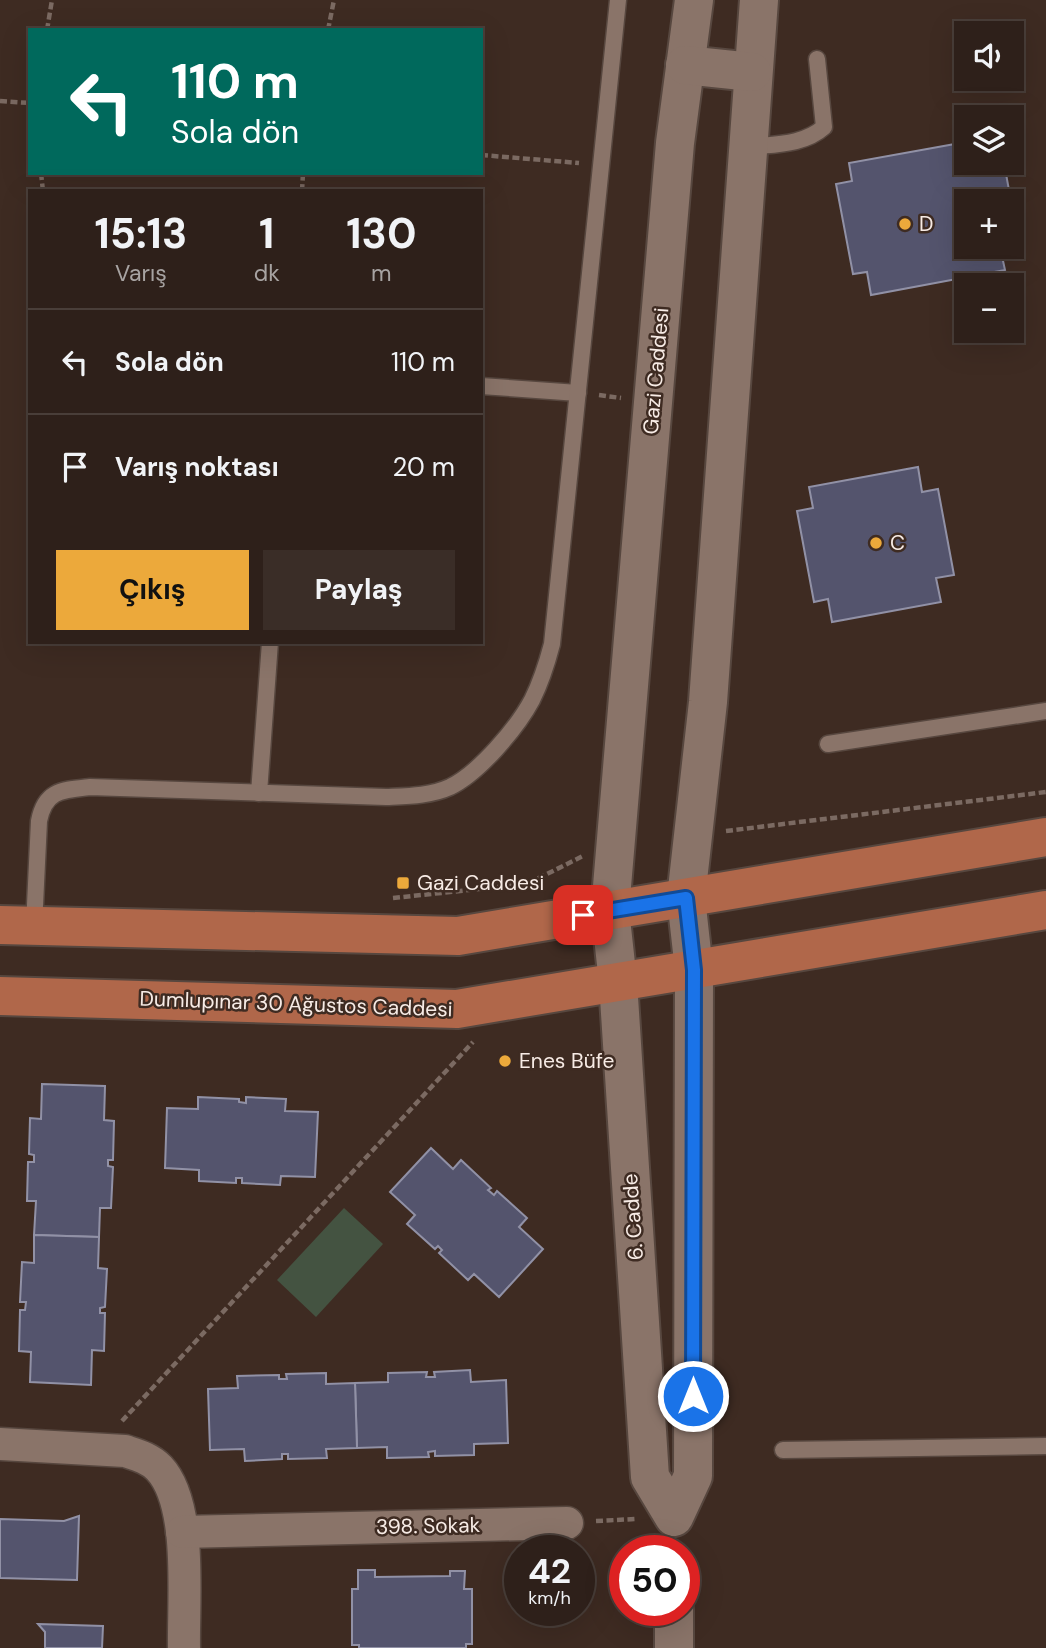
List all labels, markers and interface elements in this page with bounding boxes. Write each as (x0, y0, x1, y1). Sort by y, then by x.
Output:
map controls (954, 21, 1024, 343)
button: sound (954, 21, 1024, 91)
text: 110 m (171, 49, 299, 113)
icon: left (56, 56, 147, 147)
button: layers (954, 105, 1024, 175)
text: Sola dön (171, 111, 299, 153)
button: + (954, 189, 1024, 259)
text: 15:13 (95, 206, 187, 261)
text: 1 (259, 206, 274, 261)
text: 130 (346, 206, 416, 261)
place label: D (919, 210, 933, 238)
marker: D (897, 216, 913, 232)
text: Varış (115, 258, 167, 288)
text: dk (254, 258, 280, 288)
text: m (371, 258, 392, 288)
button: − (954, 273, 1024, 343)
street label: Gazi Caddesi (637, 306, 675, 436)
icon: left (56, 343, 94, 381)
text: Sola dön (115, 345, 224, 379)
text: 110 m (391, 345, 455, 379)
icon: arrive (56, 448, 94, 486)
text: Varış noktası (115, 450, 279, 484)
text: 20 m (392, 450, 455, 484)
place label: C (890, 529, 905, 557)
marker: C (868, 535, 884, 551)
button: Çıkış (56, 550, 249, 630)
button: Paylaş (263, 550, 455, 630)
place label: Gazi Caddesi (417, 869, 544, 897)
marker: Gazi Caddesi (395, 875, 411, 891)
pin (553, 885, 613, 945)
icon: arrive (564, 896, 602, 934)
street label: Dumlupınar 30 Ağustos Caddesi (139, 985, 453, 1023)
place label: Enes Büfe (519, 1047, 614, 1075)
marker: Enes Büfe (497, 1053, 513, 1069)
street label: 6. Cadde (616, 1173, 650, 1261)
position arrow (656, 1359, 730, 1433)
street label: 398. Sokak (376, 1511, 481, 1541)
speed limit sign: 50 (609, 1535, 700, 1626)
text: 42 (528, 1548, 571, 1594)
text: km/h (528, 1586, 571, 1610)

